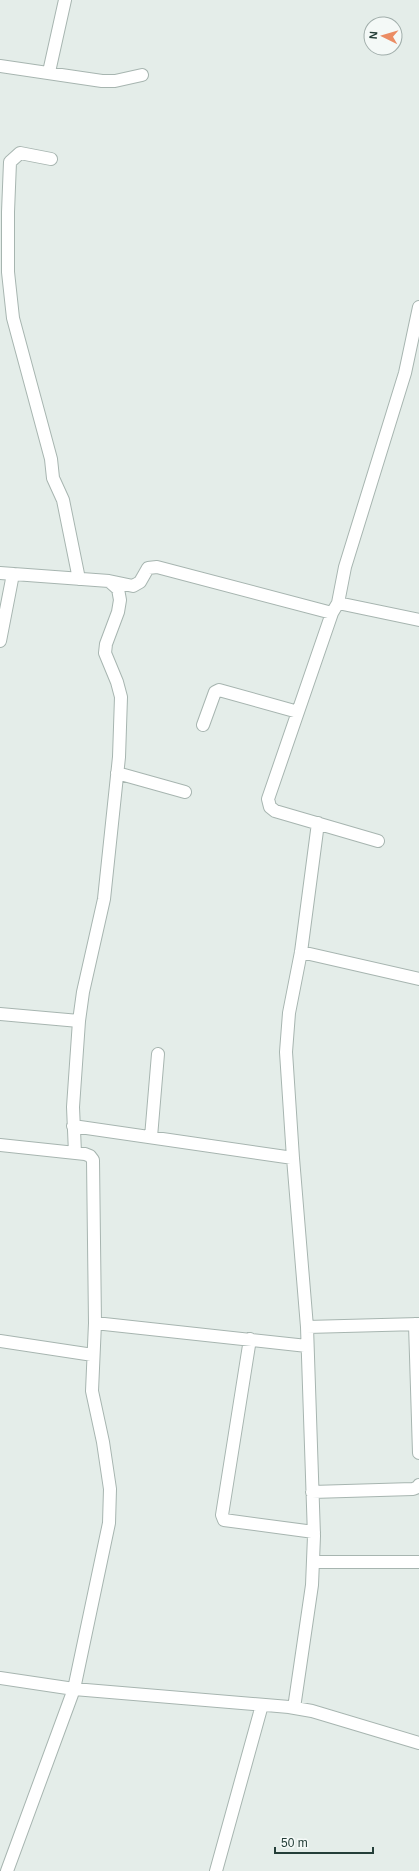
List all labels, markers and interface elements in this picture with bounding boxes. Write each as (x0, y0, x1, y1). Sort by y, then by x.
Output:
north arrow (363, 16, 403, 56)
text: N (367, 31, 379, 40)
scale bar (275, 1829, 373, 1855)
text: 50 m (281, 1836, 308, 1850)

